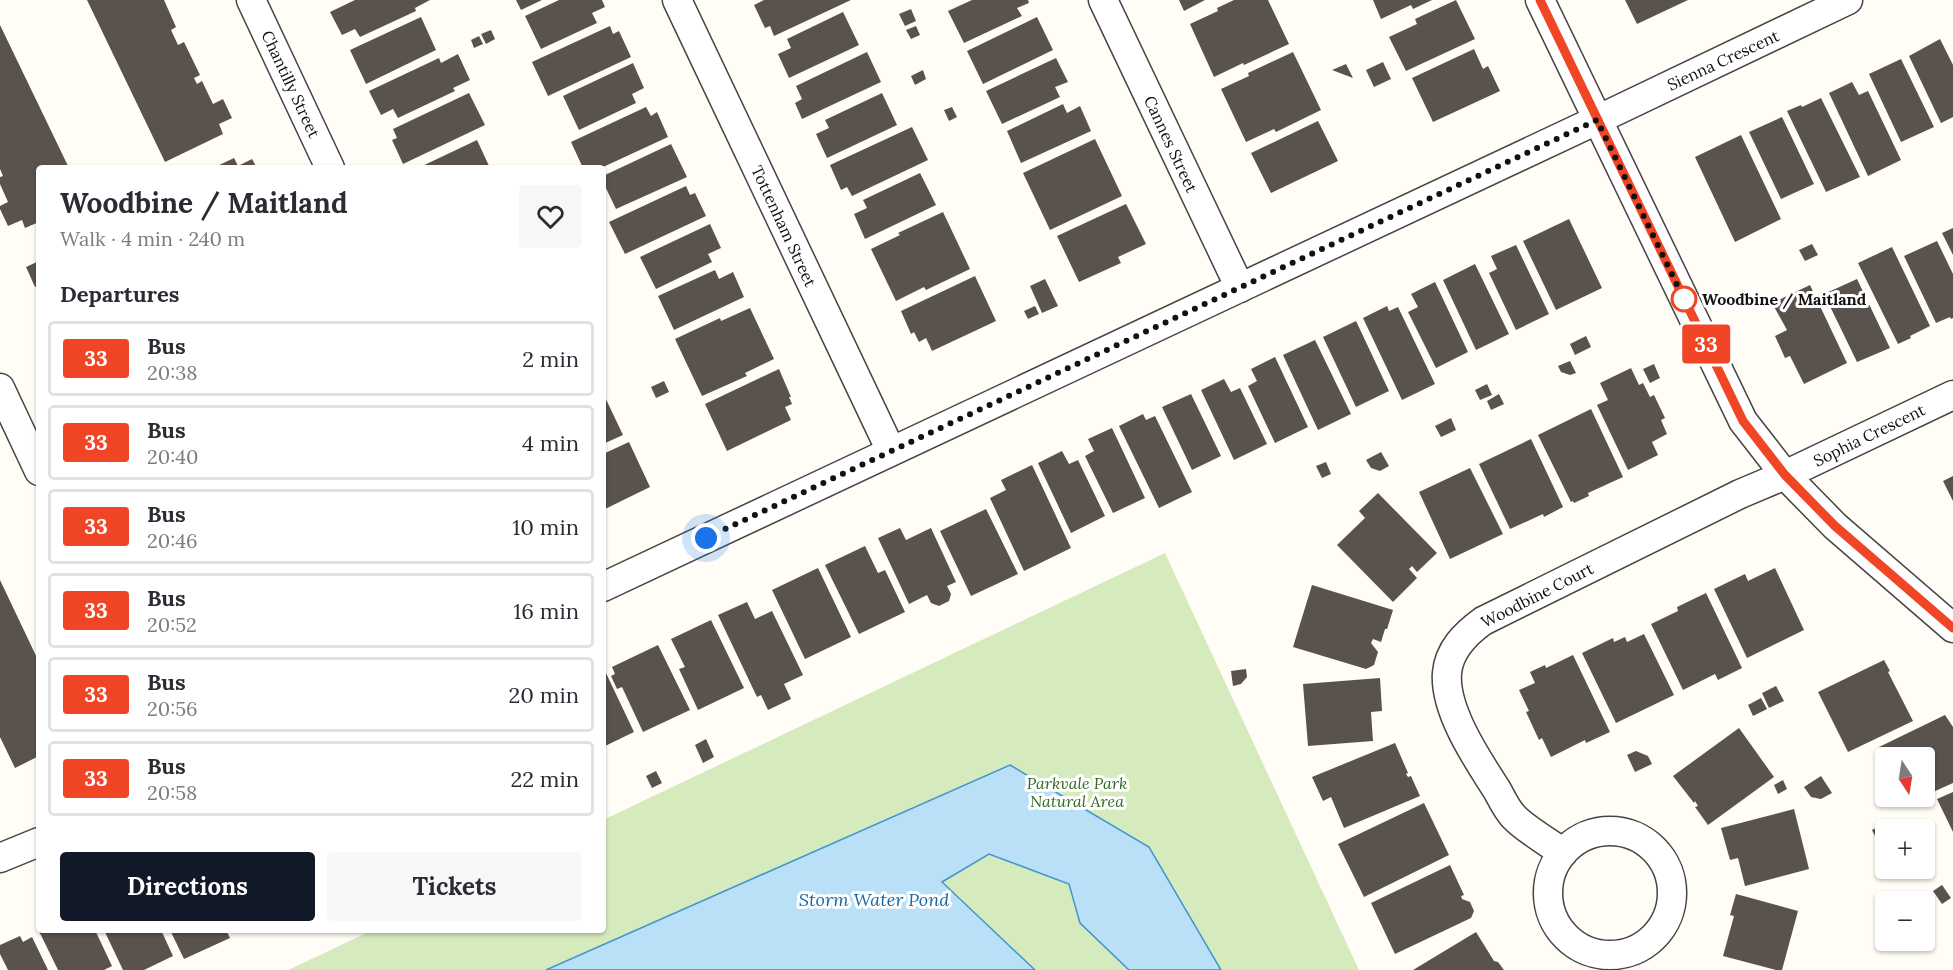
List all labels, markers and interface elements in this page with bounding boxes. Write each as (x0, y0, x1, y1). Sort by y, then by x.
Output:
street label: Sienna Crescent (1664, 25, 1783, 95)
street label: Chantilly Street (257, 27, 325, 141)
street label: Cannes Street (1140, 92, 1202, 196)
street label: Tottenham Street (747, 162, 821, 291)
text: Woodbine / Maitland (60, 185, 348, 221)
button: heart (519, 185, 582, 248)
text: Walk · 4 min · 240 m (60, 226, 245, 251)
text: Departures (60, 280, 179, 308)
marker: Woodbine / Maitland (1671, 286, 1697, 312)
place label: Woodbine / Maitland (1702, 289, 1867, 310)
line badge: 33 (1679, 324, 1733, 364)
text: 33 (1694, 331, 1718, 358)
text: Bus (147, 332, 186, 360)
text: 33 (84, 345, 108, 372)
text: 2 min (522, 345, 579, 373)
text: 20:38 (147, 360, 198, 385)
street label: Sophia Crescent (1810, 399, 1929, 471)
text: Bus (147, 416, 186, 444)
text: 33 (84, 429, 108, 456)
text: 4 min (522, 429, 579, 457)
text: 20:40 (147, 444, 198, 469)
text: Bus (147, 500, 186, 528)
text: 33 (84, 513, 108, 540)
text: 10 min (512, 513, 579, 541)
your location (691, 523, 721, 553)
text: 20:46 (147, 528, 198, 553)
street label: Woodbine Court (1478, 558, 1597, 632)
text: Bus (147, 584, 186, 612)
text: 33 (84, 597, 108, 624)
text: 16 min (513, 597, 579, 625)
text: 20:52 (147, 612, 197, 637)
text: Bus (147, 668, 186, 696)
text: 33 (84, 681, 108, 708)
text: 20 min (509, 681, 579, 709)
text: 20:56 (147, 696, 198, 721)
north arrow (1875, 747, 1935, 807)
map controls (1875, 747, 1935, 951)
text: Bus (147, 752, 186, 780)
text: 33 (84, 765, 108, 792)
text: 22 min (510, 765, 579, 793)
park label: Parkvale Park Natural Area (1027, 773, 1127, 811)
text: 20:58 (147, 780, 197, 805)
button: + (1875, 819, 1935, 879)
button: Directions (60, 852, 315, 921)
button: Tickets (327, 852, 582, 921)
water label: Storm Water Pond (799, 888, 949, 911)
button: − (1875, 891, 1935, 951)

